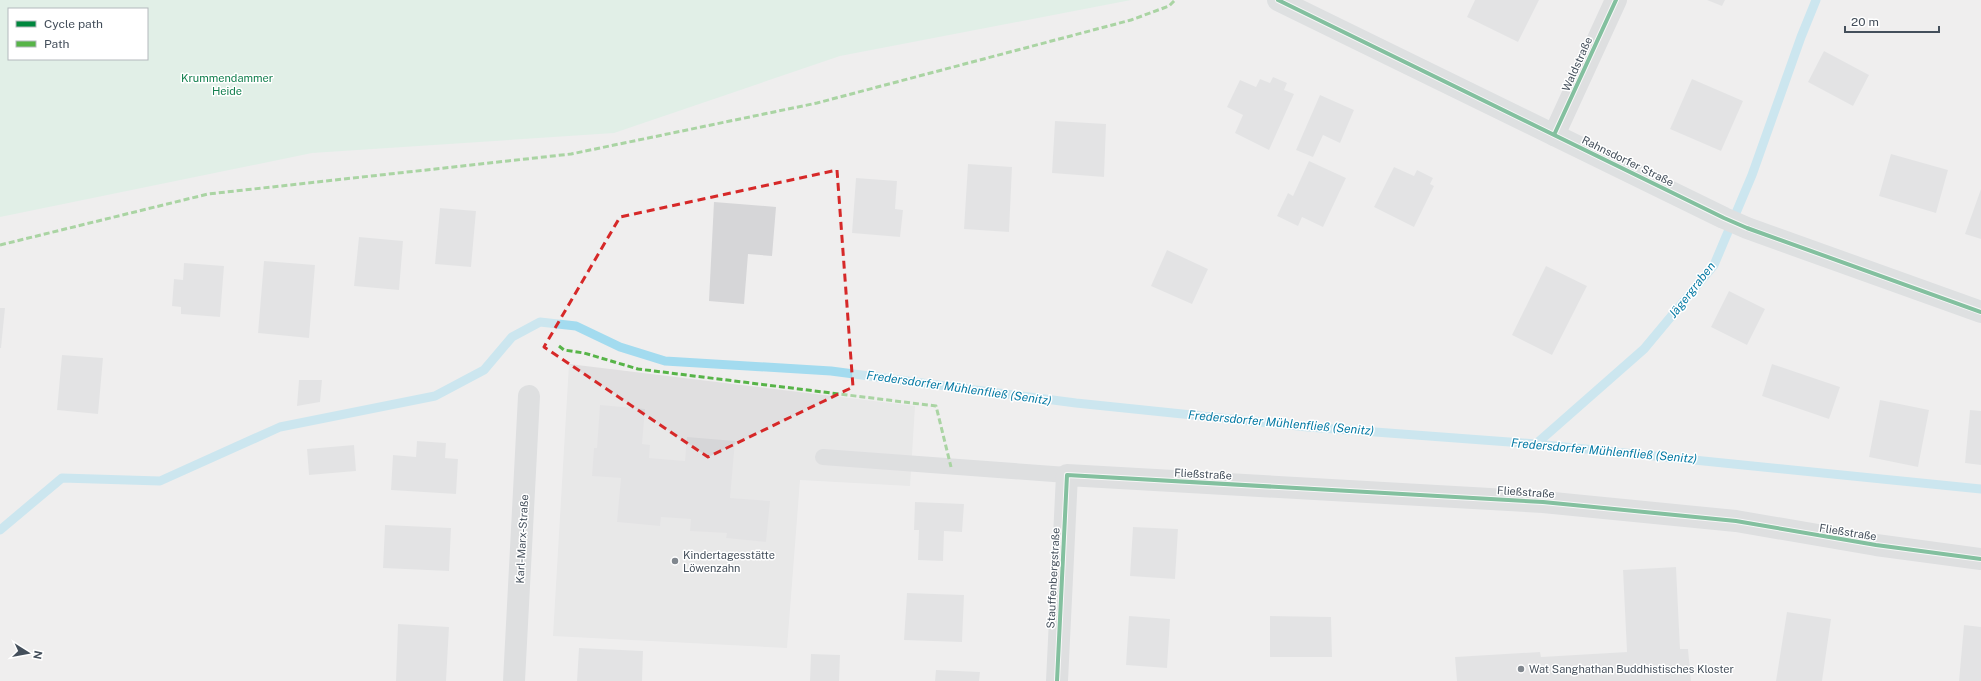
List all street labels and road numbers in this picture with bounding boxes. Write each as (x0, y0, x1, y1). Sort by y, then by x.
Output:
street label: Waldstraße (1560, 35, 1594, 93)
street label: Rahnsdorfer Straße (1580, 134, 1676, 188)
street label: Fließstraße (1174, 466, 1232, 482)
street label: Fließstraße (1497, 484, 1555, 500)
street label: Karl-Marx-Straße (514, 494, 530, 584)
street label: Fließstraße (1818, 522, 1878, 542)
street label: Stauffenbergstraße (1044, 527, 1062, 629)

